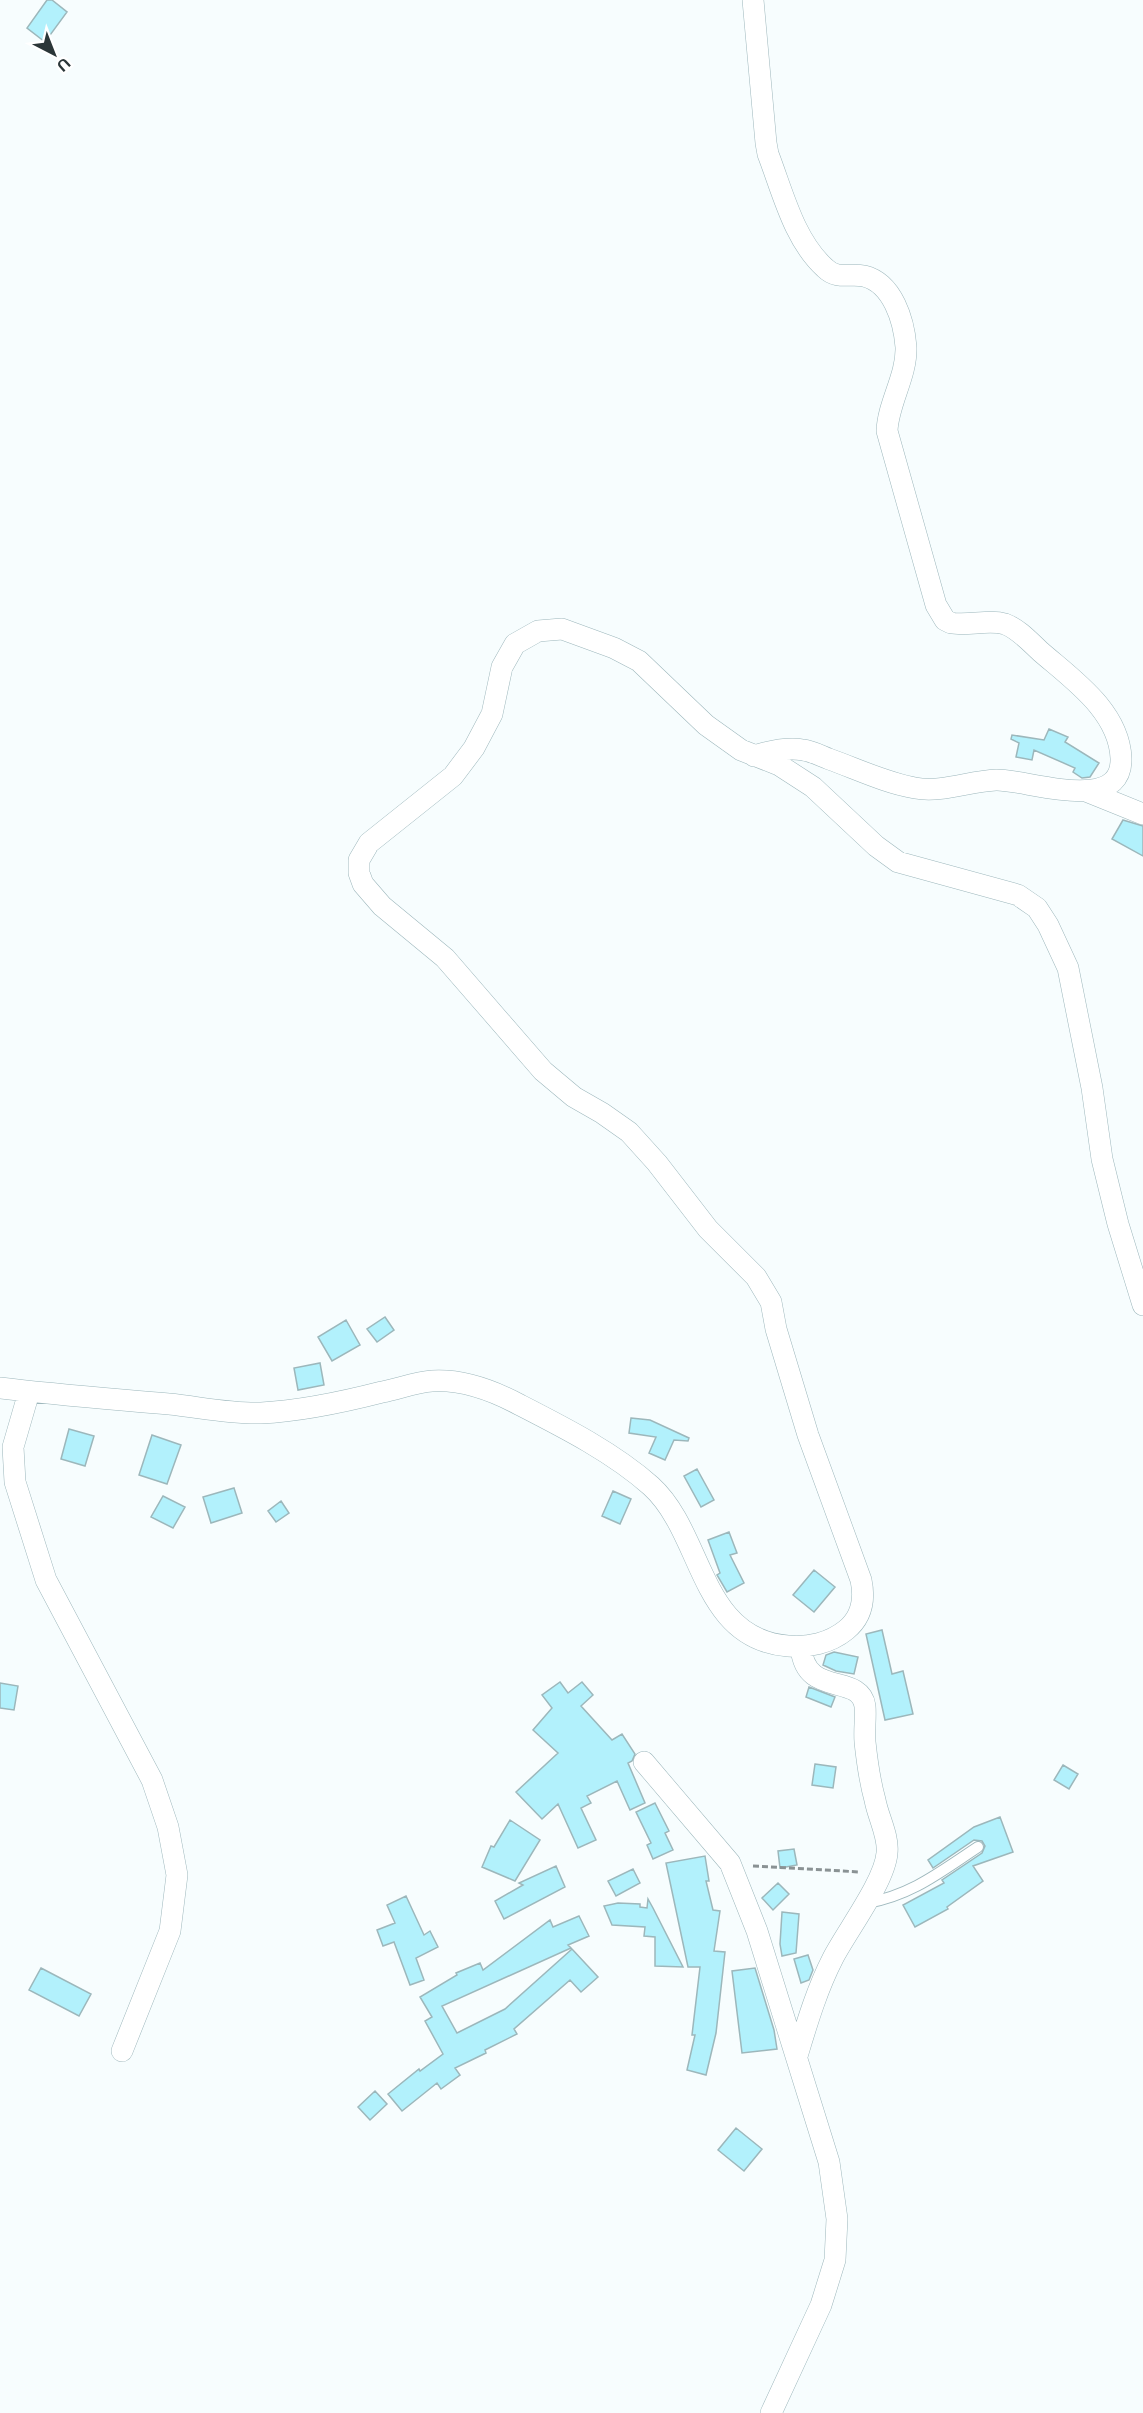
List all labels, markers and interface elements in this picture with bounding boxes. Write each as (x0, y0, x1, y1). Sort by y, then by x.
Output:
north arrow (24, 24, 84, 84)
text: U (54, 55, 74, 75)

